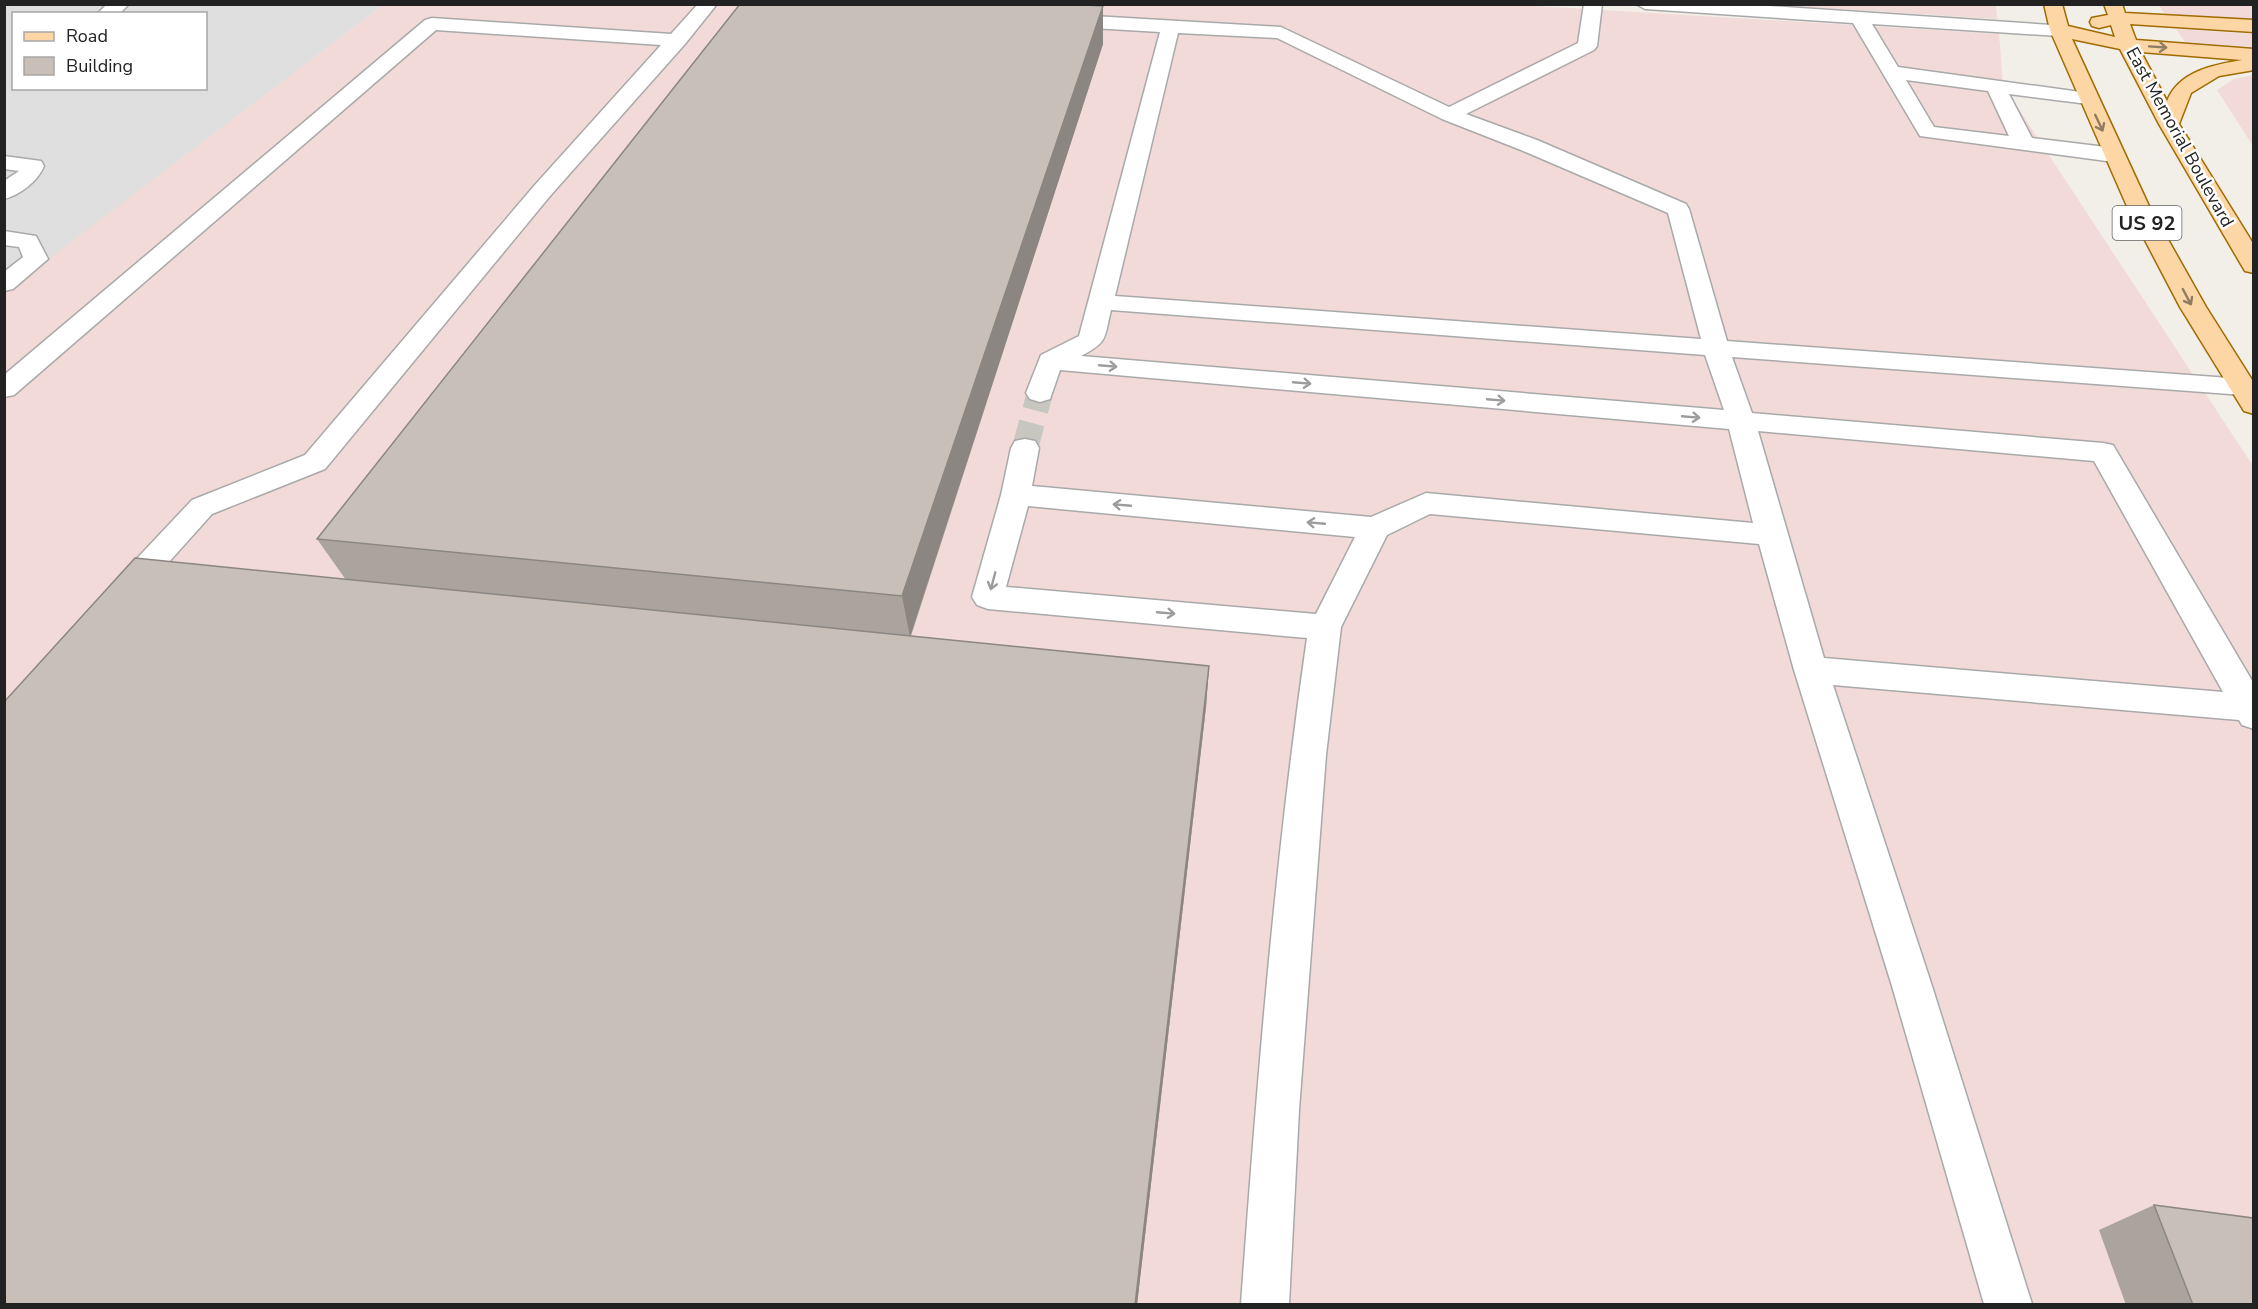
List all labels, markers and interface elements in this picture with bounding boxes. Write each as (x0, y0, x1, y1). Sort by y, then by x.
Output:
legend (12, 12, 207, 90)
text: Road (66, 24, 108, 48)
one-way arrow (2148, 42, 2168, 53)
street label: East Memorial Boulevard (2120, 43, 2240, 231)
text: Building (66, 54, 133, 78)
one-way arrow (2094, 113, 2105, 131)
road number: US 92 (2112, 206, 2182, 240)
one-way arrow (2182, 287, 2193, 305)
one-way arrow (1097, 361, 1117, 372)
one-way arrow (1292, 378, 1312, 389)
one-way arrow (1486, 395, 1506, 406)
one-way arrow (1680, 412, 1700, 423)
one-way arrow (1113, 499, 1133, 510)
one-way arrow (1307, 517, 1327, 528)
one-way arrow (986, 571, 998, 590)
one-way arrow (1155, 607, 1175, 618)

